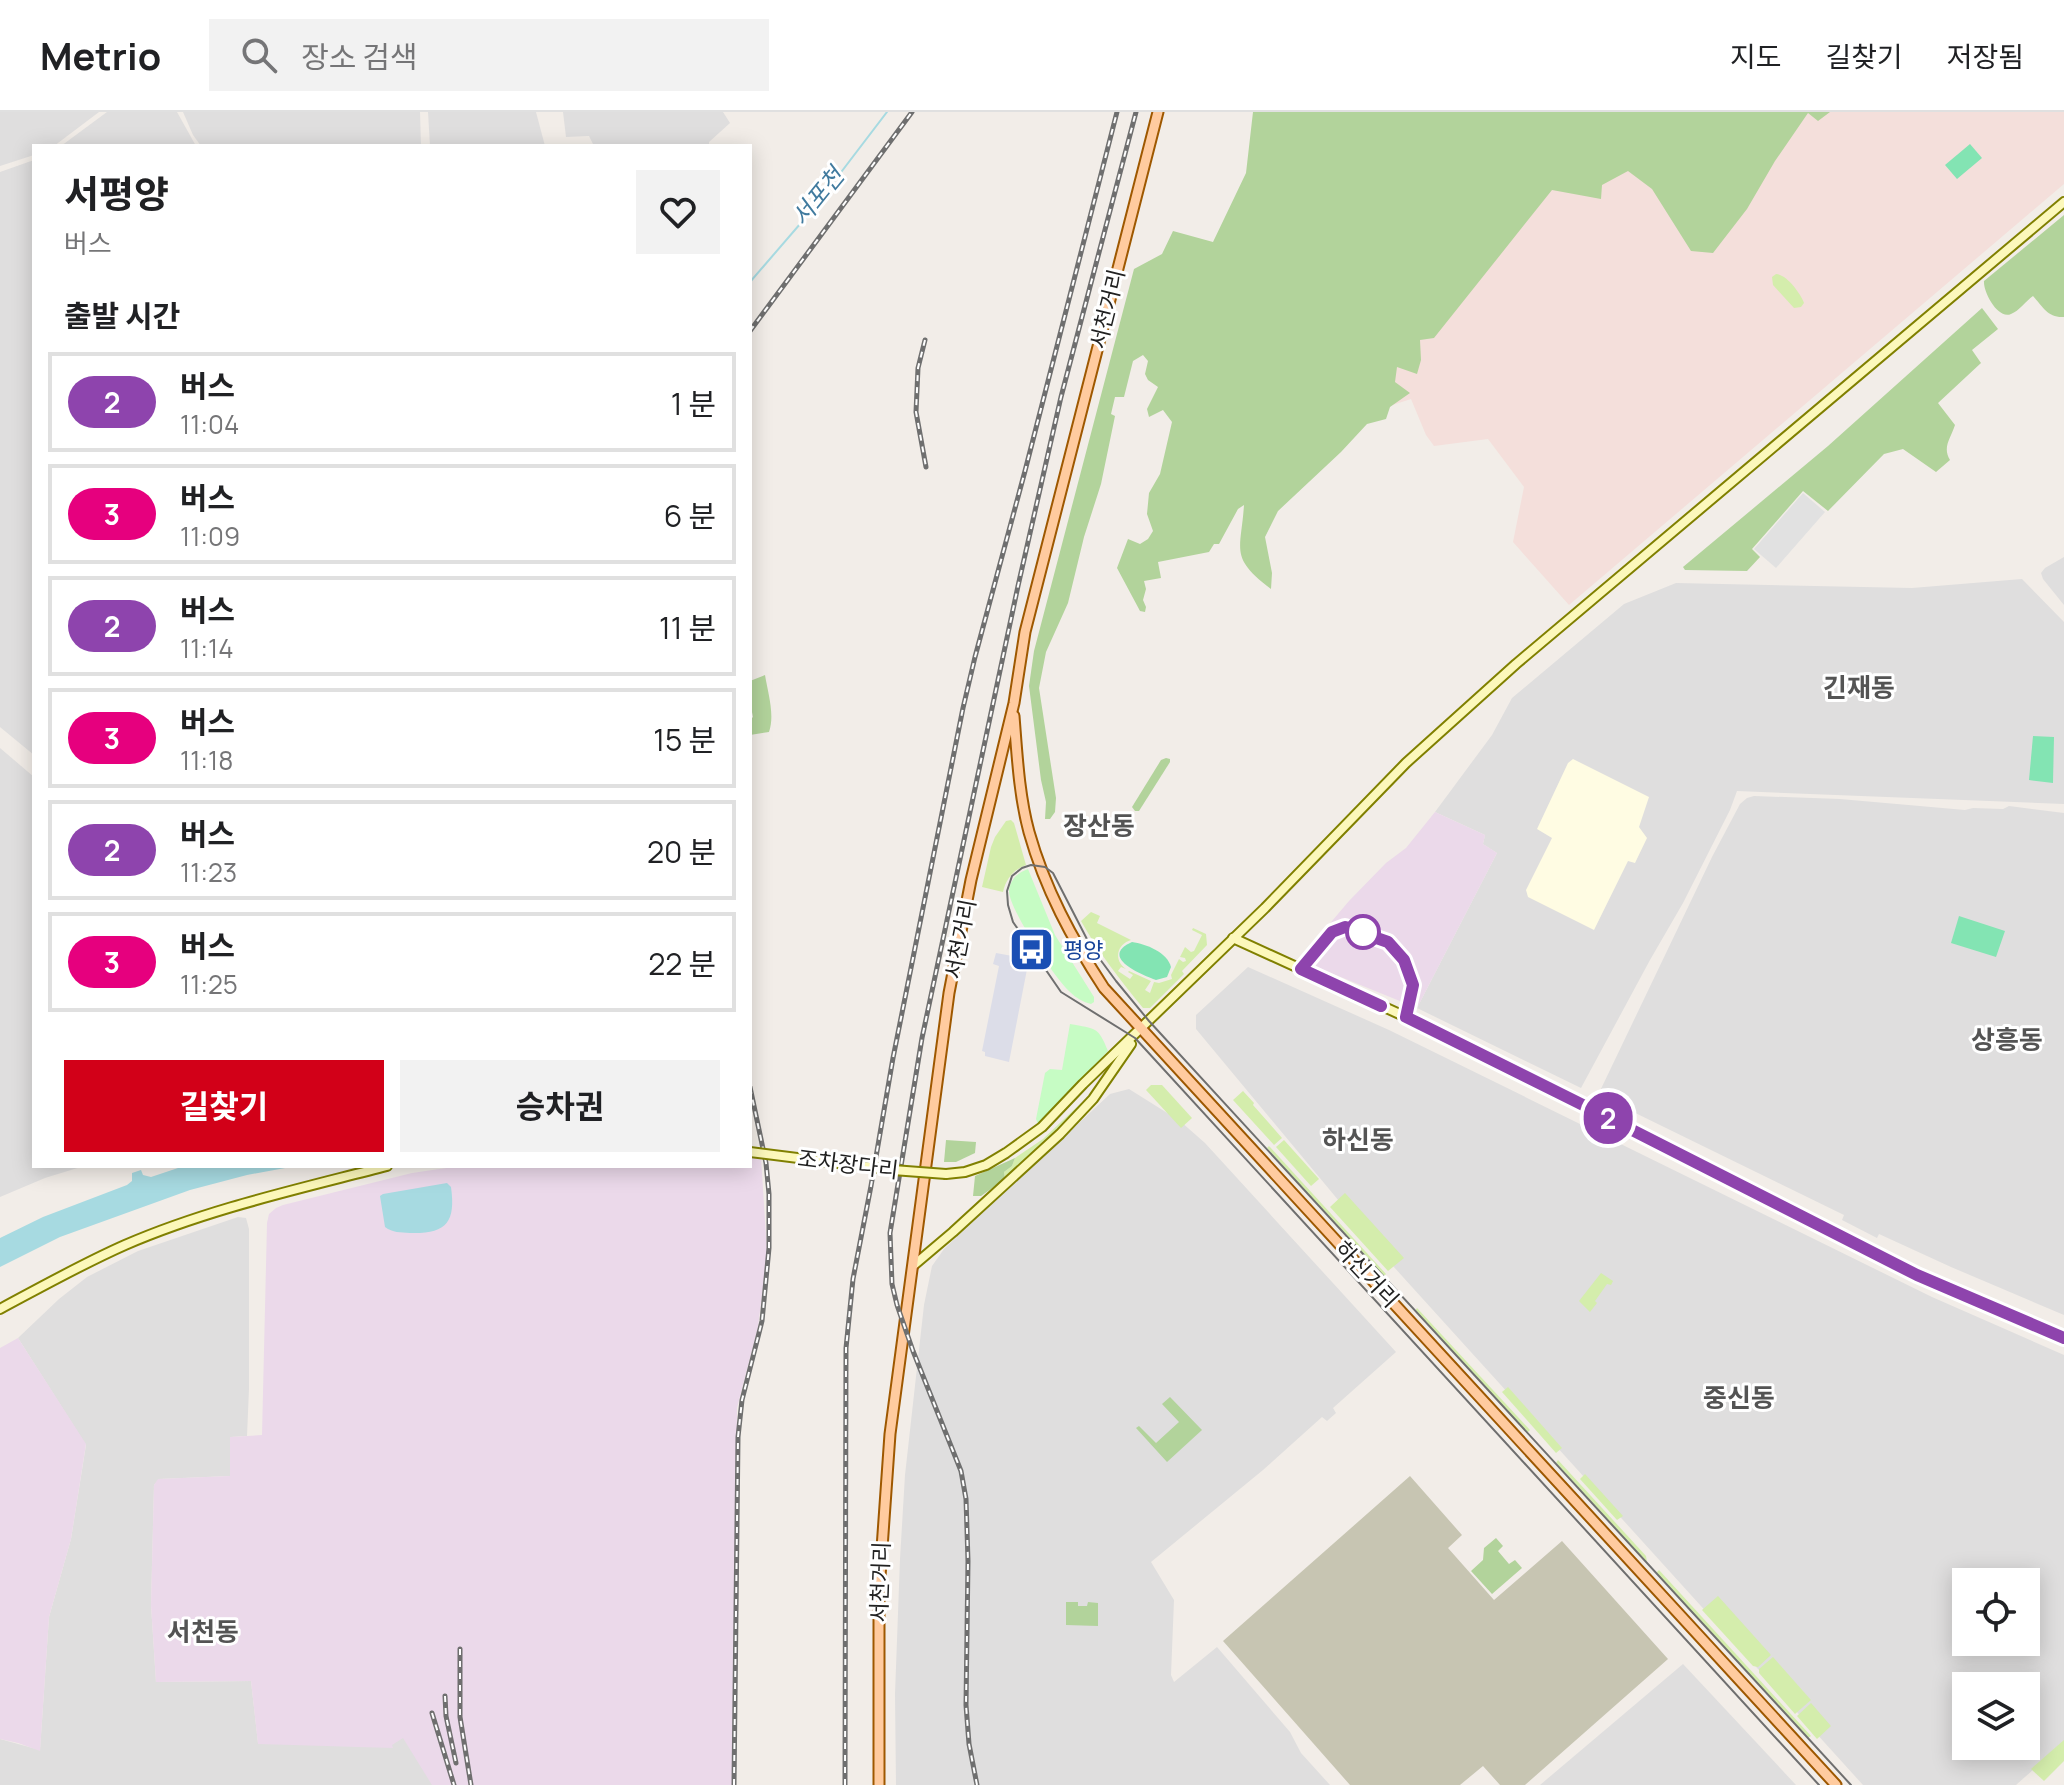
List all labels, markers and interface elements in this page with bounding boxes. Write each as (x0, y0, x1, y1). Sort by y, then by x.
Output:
search box (209, 19, 769, 91)
text: Metrio (40, 29, 161, 81)
icon: search (237, 33, 281, 77)
text: 장소 검색 (301, 36, 418, 77)
text: 지도 (1730, 37, 1781, 75)
text: 길찾기 (1825, 37, 1903, 75)
text: 저장됨 (1947, 37, 2024, 75)
water label: 서포천 (783, 158, 852, 232)
text: 서평양 (64, 167, 169, 219)
button: heart (636, 170, 720, 254)
text: 버스 (64, 225, 112, 261)
street label: 서천거리 (1083, 266, 1131, 352)
text: 출발 시간 (64, 295, 180, 336)
text: 버스 (180, 365, 235, 406)
text: 2 (104, 383, 120, 421)
text: 1 분 (671, 383, 716, 424)
text: 11:04 (180, 406, 239, 442)
text: 버스 (180, 477, 235, 518)
text: 3 (104, 495, 120, 533)
text: 6 분 (664, 495, 716, 536)
text: 11:09 (180, 518, 240, 554)
text: 버스 (180, 589, 235, 630)
text: 2 (104, 607, 120, 645)
text: 11 분 (659, 607, 716, 648)
text: 11:14 (180, 630, 234, 666)
district label: 긴재동 (1823, 669, 1895, 705)
text: 버스 (180, 701, 235, 742)
text: 3 (104, 719, 120, 757)
text: 15 분 (653, 719, 716, 760)
text: 11:18 (180, 742, 233, 778)
district label: 장산동 (1063, 807, 1135, 843)
text: 버스 (180, 813, 235, 854)
text: 2 (104, 831, 120, 869)
text: 20 분 (647, 831, 716, 872)
text: 11:23 (180, 854, 237, 890)
street label: 서천거리 (938, 896, 982, 982)
unlabelled marker (1346, 915, 1380, 949)
text: 버스 (180, 925, 235, 966)
bus stop icon: 평양 (1008, 926, 1056, 974)
place label: 평양 (1063, 935, 1103, 965)
text: 3 (104, 943, 120, 981)
text: 22 분 (648, 943, 716, 984)
text: 11:25 (180, 966, 238, 1002)
district label: 상흥동 (1971, 1021, 2043, 1057)
button: 길찾기 (64, 1060, 384, 1152)
button: 승차권 (400, 1060, 720, 1152)
line badge: 2 (1582, 1092, 1634, 1144)
text: 2 (1600, 1099, 1616, 1137)
district label: 하신동 (1322, 1121, 1394, 1157)
street label: 조차장다리 (796, 1143, 900, 1185)
street label: 하신거리 (1328, 1234, 1406, 1314)
district label: 중신동 (1703, 1379, 1775, 1415)
street label: 서천거리 (864, 1541, 896, 1623)
map controls (1952, 1568, 2040, 1760)
button: locate (1952, 1568, 2040, 1656)
district label: 서천동 (167, 1613, 239, 1649)
button: layers (1952, 1672, 2040, 1760)

